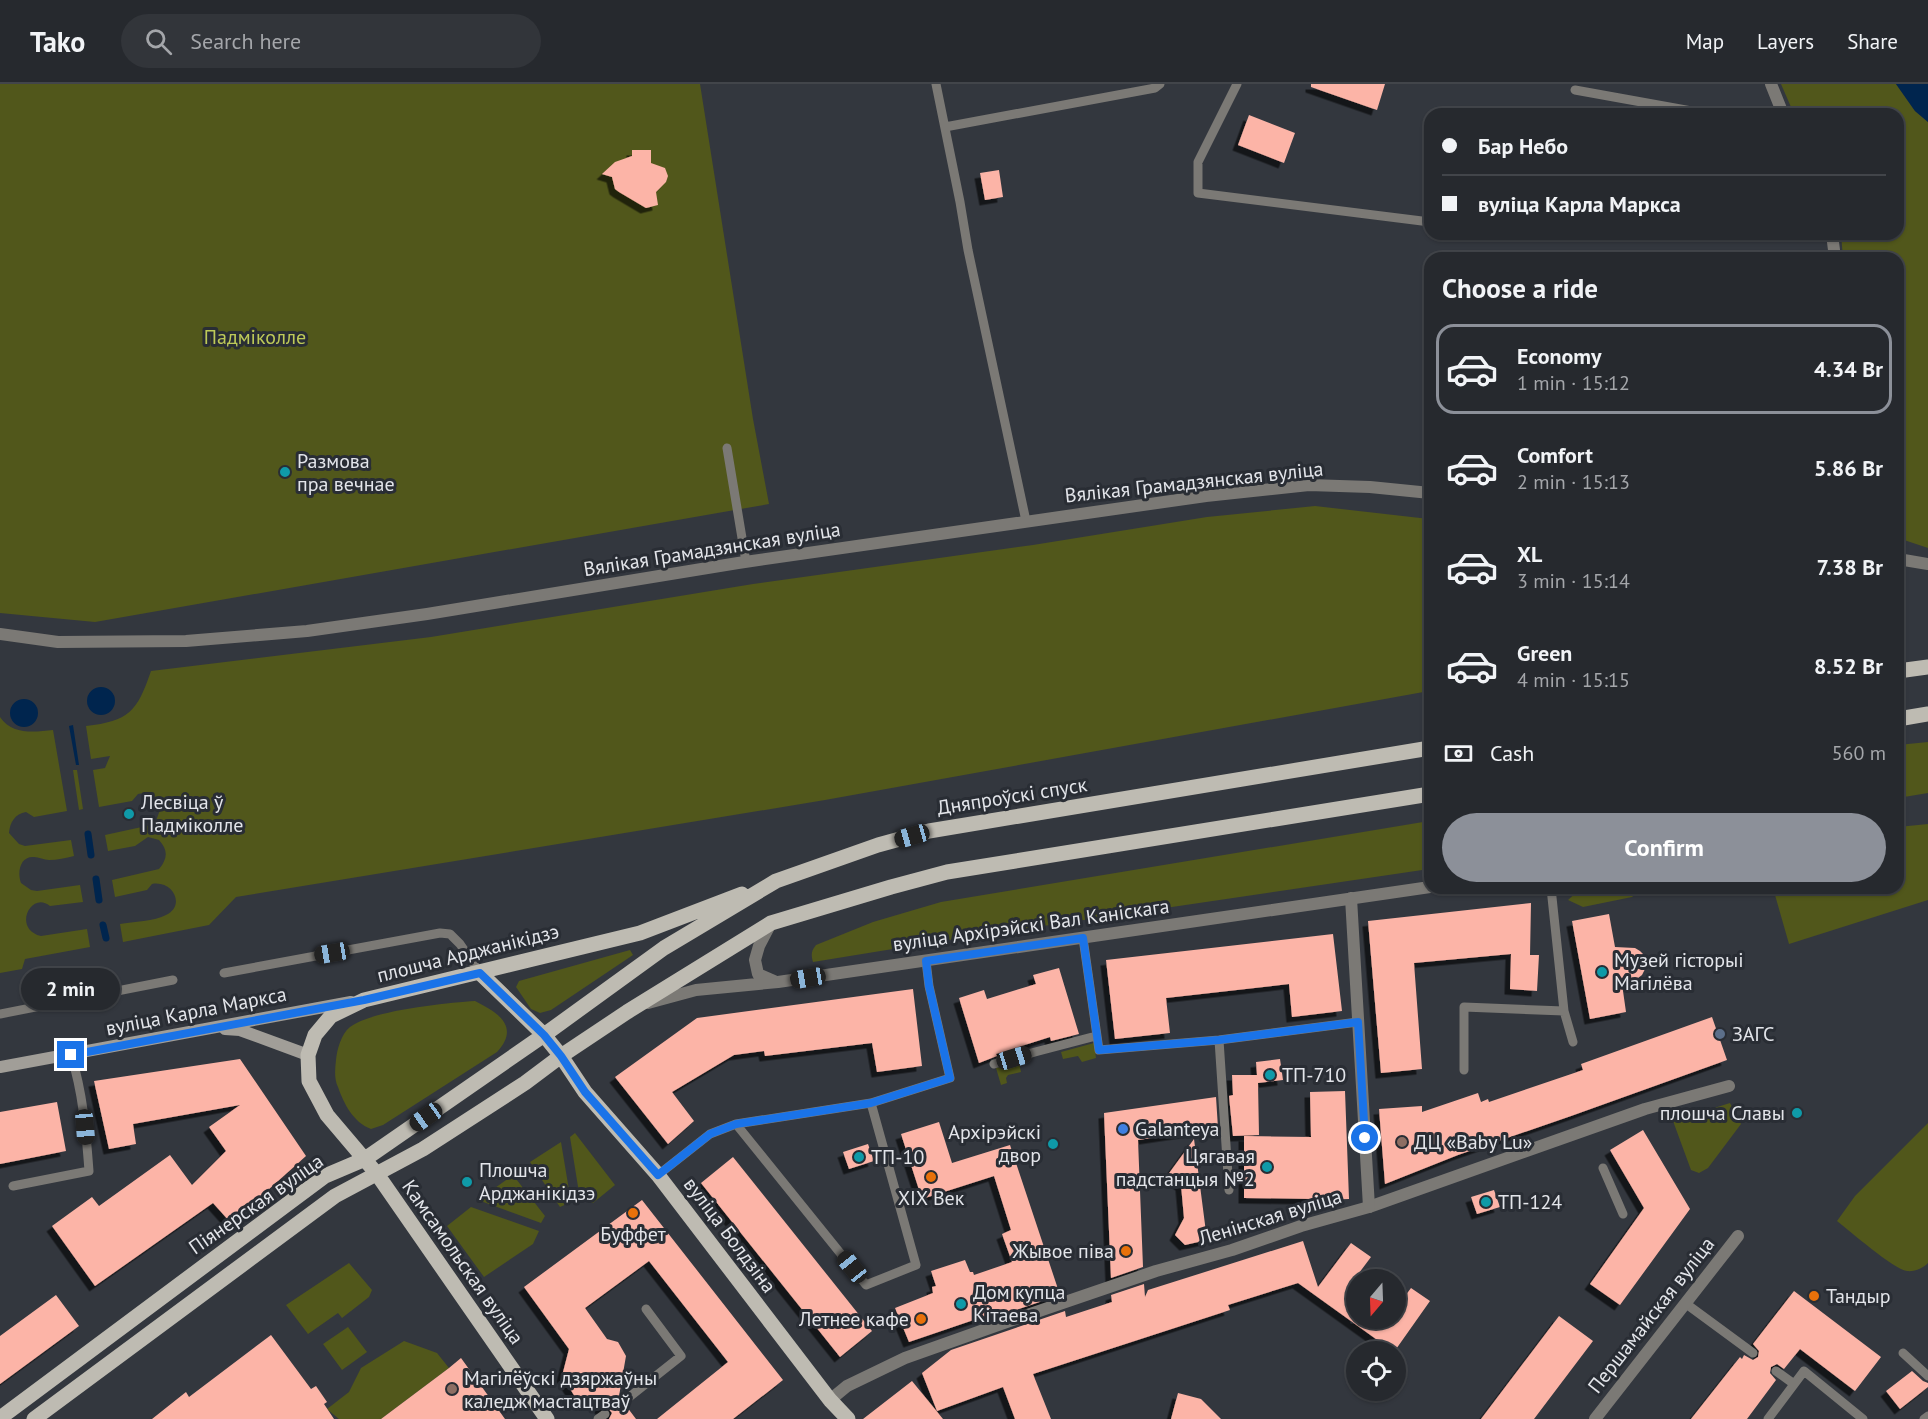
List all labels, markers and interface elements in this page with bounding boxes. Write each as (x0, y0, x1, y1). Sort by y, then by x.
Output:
search box (121, 14, 541, 68)
text: Tako (30, 23, 85, 60)
icon: search (142, 25, 175, 58)
text: Search here (190, 27, 301, 55)
text: Map (1686, 28, 1724, 55)
text: Layers (1757, 28, 1814, 55)
text: Share (1847, 28, 1898, 55)
text: Бар Небо (1478, 132, 1568, 160)
text: вуліца Карла Маркса (1478, 190, 1681, 218)
text: Choose a ride (1442, 271, 1598, 305)
park label: Падміколле (204, 324, 306, 350)
icon: car (1445, 342, 1499, 396)
text: Economy (1517, 342, 1601, 370)
text: 4.34 Br (1814, 355, 1883, 383)
text: 1 min · 15:12 (1517, 370, 1630, 396)
icon: car (1445, 441, 1499, 495)
text: Comfort (1517, 441, 1593, 469)
place label: Размова пра вечнае (297, 448, 395, 497)
text: 5.86 Br (1814, 454, 1883, 482)
street label: Вялікая Грамадзянская вуліца (1063, 455, 1325, 509)
marker: Размова пра вечнае (278, 465, 292, 479)
text: 2 min · 15:13 (1517, 469, 1630, 495)
street label: Вялікая Грамадзянская вуліца (582, 516, 842, 582)
icon: car (1445, 540, 1499, 594)
text: XL (1517, 540, 1542, 568)
text: 7.38 Br (1816, 553, 1883, 581)
text: 3 min · 15:14 (1517, 568, 1630, 594)
icon: car (1445, 639, 1499, 693)
text: Green (1517, 639, 1572, 667)
text: 8.52 Br (1814, 652, 1883, 680)
text: 4 min · 15:15 (1517, 667, 1630, 693)
icon: cash (1442, 737, 1475, 770)
text: Cash (1490, 739, 1534, 767)
text: 560 m (1832, 740, 1886, 766)
street label: Дняпроўскі спуск (935, 771, 1089, 821)
place label: Лесвіца ў Падміколле (140, 789, 243, 838)
marker: Лесвіца ў Падміколле (122, 807, 136, 821)
button: Confirm (1442, 813, 1886, 882)
car (892, 822, 932, 850)
street label: вуліца Архірэйскі Вал Каніскага (891, 893, 1171, 957)
street label: плошча Арджанікідзэ (374, 918, 562, 988)
car (313, 941, 351, 965)
place label: Музей гісторыі Магілёва (1614, 947, 1744, 996)
marker: Музей гісторыі Магілёва (1595, 965, 1609, 979)
car (789, 966, 827, 990)
callout: 2 min (22, 968, 121, 1010)
text: 2 min (46, 976, 95, 1002)
street label: вуліца Карла Маркса (103, 981, 289, 1041)
place label: ЗАГС (1732, 1021, 1774, 1047)
marker: ЗАГС (1713, 1027, 1727, 1041)
route end (57, 1041, 84, 1068)
car (994, 1044, 1034, 1072)
place label: ТП-710 (1282, 1062, 1346, 1088)
marker: ТП-710 (1263, 1068, 1277, 1082)
car (406, 1099, 446, 1135)
place label: плошча Славы (1660, 1100, 1785, 1126)
marker: плошча Славы (1790, 1106, 1804, 1120)
car (74, 1108, 96, 1146)
place label: Galanteya (1135, 1116, 1219, 1142)
place label: Архірэйскі двор (948, 1119, 1041, 1168)
marker: Galanteya (1116, 1122, 1130, 1136)
route start (1351, 1124, 1378, 1151)
place label: ДЦ «Baby Lu» (1414, 1129, 1532, 1155)
marker: ДЦ «Baby Lu» (1395, 1135, 1409, 1149)
marker: Архірэйскі двор (1046, 1137, 1060, 1151)
place label: Цягавая падстанцыя №2 (1116, 1143, 1255, 1192)
place label: ТП-10 (871, 1144, 924, 1170)
street label: Піянерская вуліца (184, 1148, 328, 1260)
marker: ТП-10 (852, 1150, 866, 1164)
place label: Плошча Арджанікідзэ (479, 1157, 595, 1206)
marker: Цягавая падстанцыя №2 (1260, 1160, 1274, 1174)
marker: XIX Век (924, 1170, 938, 1184)
street label: вуліца Болдзіна (678, 1172, 782, 1298)
street label: Камсамольская вуліца (396, 1175, 530, 1349)
marker: Плошча Арджанікідзэ (460, 1175, 474, 1189)
street label: Ленінская вуліца (1194, 1183, 1345, 1251)
place label: XIX Век (898, 1185, 965, 1211)
place label: ТП-124 (1498, 1189, 1562, 1215)
marker: ТП-124 (1479, 1195, 1493, 1209)
marker: Буффет (626, 1206, 640, 1220)
place label: Буффет (600, 1221, 666, 1247)
street label: Першамайская вуліца (1582, 1232, 1720, 1398)
place label: Жывое піва (1012, 1238, 1114, 1264)
marker: Жывое піва (1119, 1244, 1133, 1258)
car (834, 1247, 870, 1287)
north arrow (1346, 1269, 1406, 1329)
map controls (1346, 1269, 1406, 1401)
place label: Дом купца Кітаева (973, 1279, 1065, 1328)
place label: Тандыр (1826, 1283, 1890, 1309)
marker: Тандыр (1807, 1289, 1821, 1303)
marker: Дом купца Кітаева (954, 1297, 968, 1311)
place label: Летнее кафе (798, 1306, 909, 1332)
marker: Летнее кафе (914, 1312, 928, 1326)
button: locate (1346, 1341, 1406, 1401)
place label: Магілёўскі дзяржаўны каледж мастацтваў (464, 1365, 657, 1414)
marker: Магілёўскі дзяржаўны каледж мастацтваў (445, 1382, 459, 1396)

